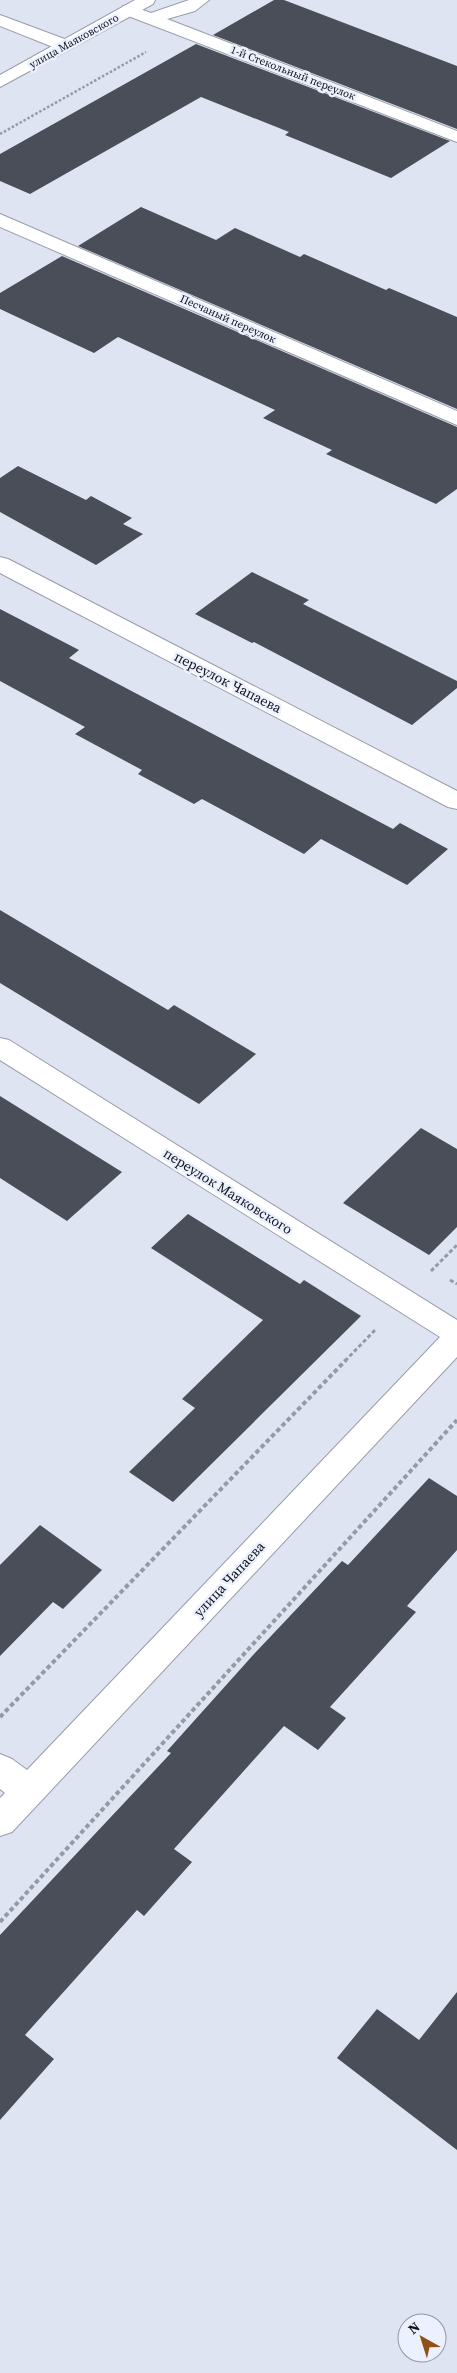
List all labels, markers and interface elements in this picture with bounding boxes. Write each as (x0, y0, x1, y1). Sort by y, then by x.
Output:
street label: улица Маяковского (26, 10, 122, 72)
street label: 1-й Стекольный переулок (228, 42, 358, 104)
street label: Песчаный переулок (178, 291, 278, 347)
street label: переулок Чапаева (171, 646, 286, 718)
street label: переулок Маяковского (159, 1143, 297, 1239)
street label: улица Чапаева (189, 1536, 270, 1621)
north arrow (397, 2313, 447, 2363)
text: N (404, 2317, 424, 2339)

